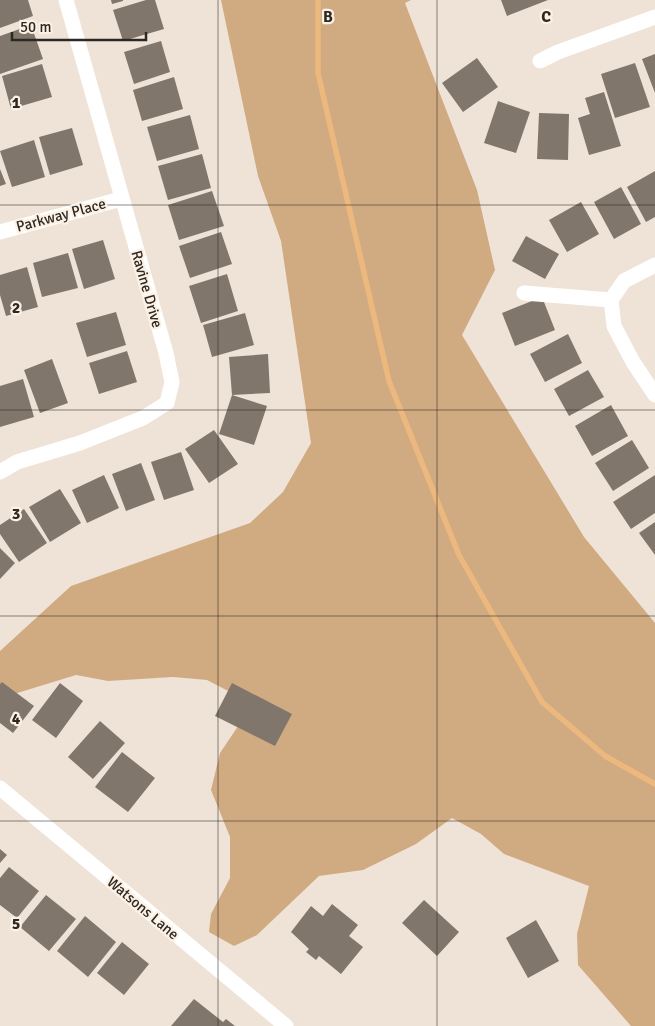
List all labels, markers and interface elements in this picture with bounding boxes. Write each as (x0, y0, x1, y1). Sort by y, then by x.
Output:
text: B (323, 7, 333, 27)
text: C (541, 7, 551, 27)
scale bar (12, 10, 146, 42)
text: 50 m (20, 18, 51, 36)
text: 1 (12, 93, 21, 113)
street label: Parkway Place (14, 194, 108, 236)
street label: Ravine Drive (127, 248, 167, 330)
text: 2 (12, 298, 20, 318)
text: 3 (12, 504, 20, 524)
text: 4 (12, 709, 21, 729)
street label: Watsons Lane (103, 873, 183, 943)
text: 5 (12, 914, 20, 934)

